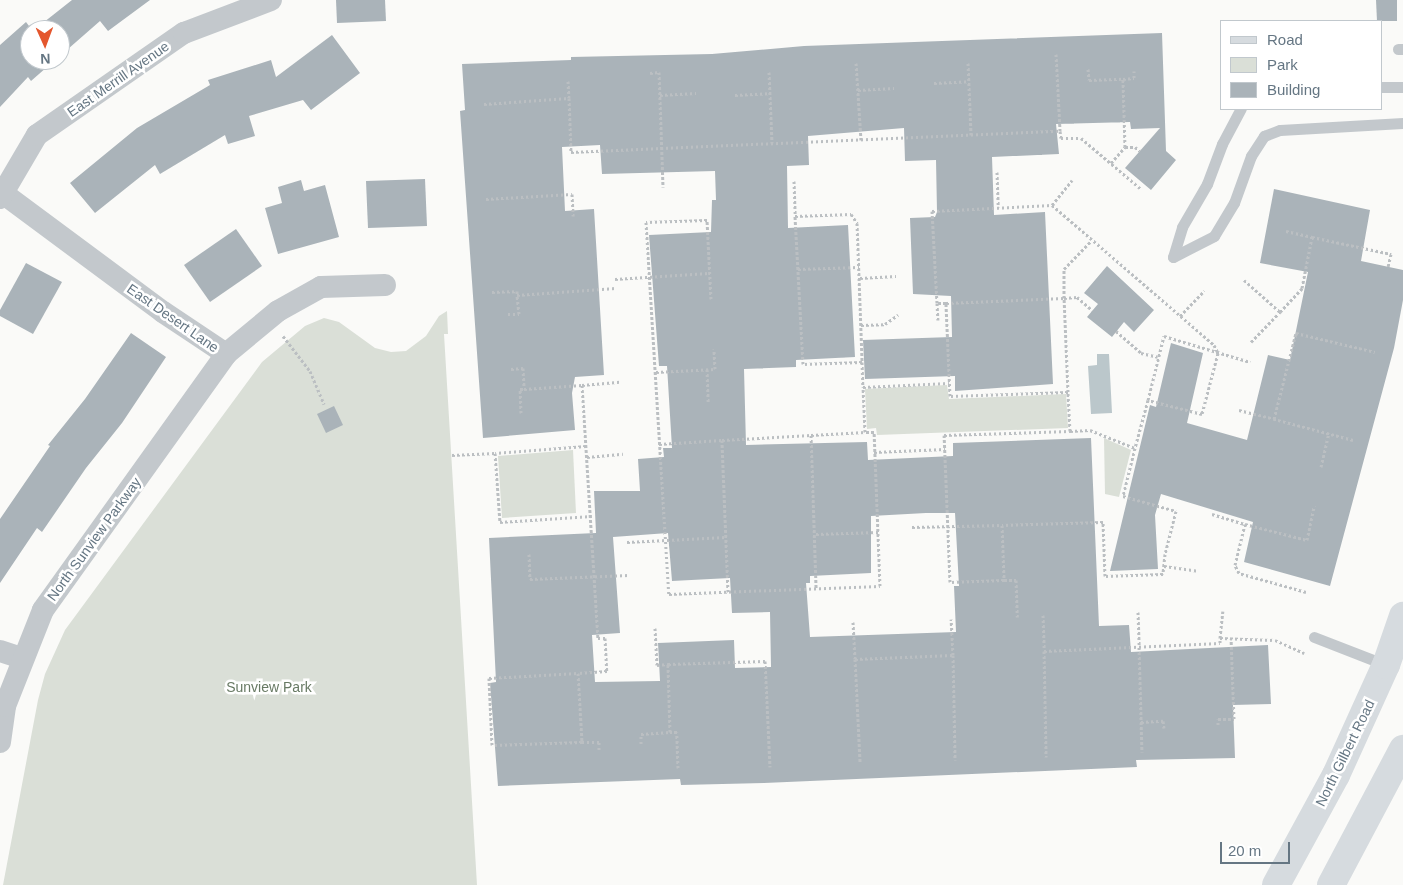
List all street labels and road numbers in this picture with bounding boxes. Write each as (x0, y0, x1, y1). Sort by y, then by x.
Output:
street label: East Merrill Avenue (64, 37, 172, 121)
street label: East Desert Lane (124, 280, 222, 356)
street label: North Sunview Parkway (44, 474, 144, 604)
street label: North Gilbert Road (1312, 697, 1378, 809)

